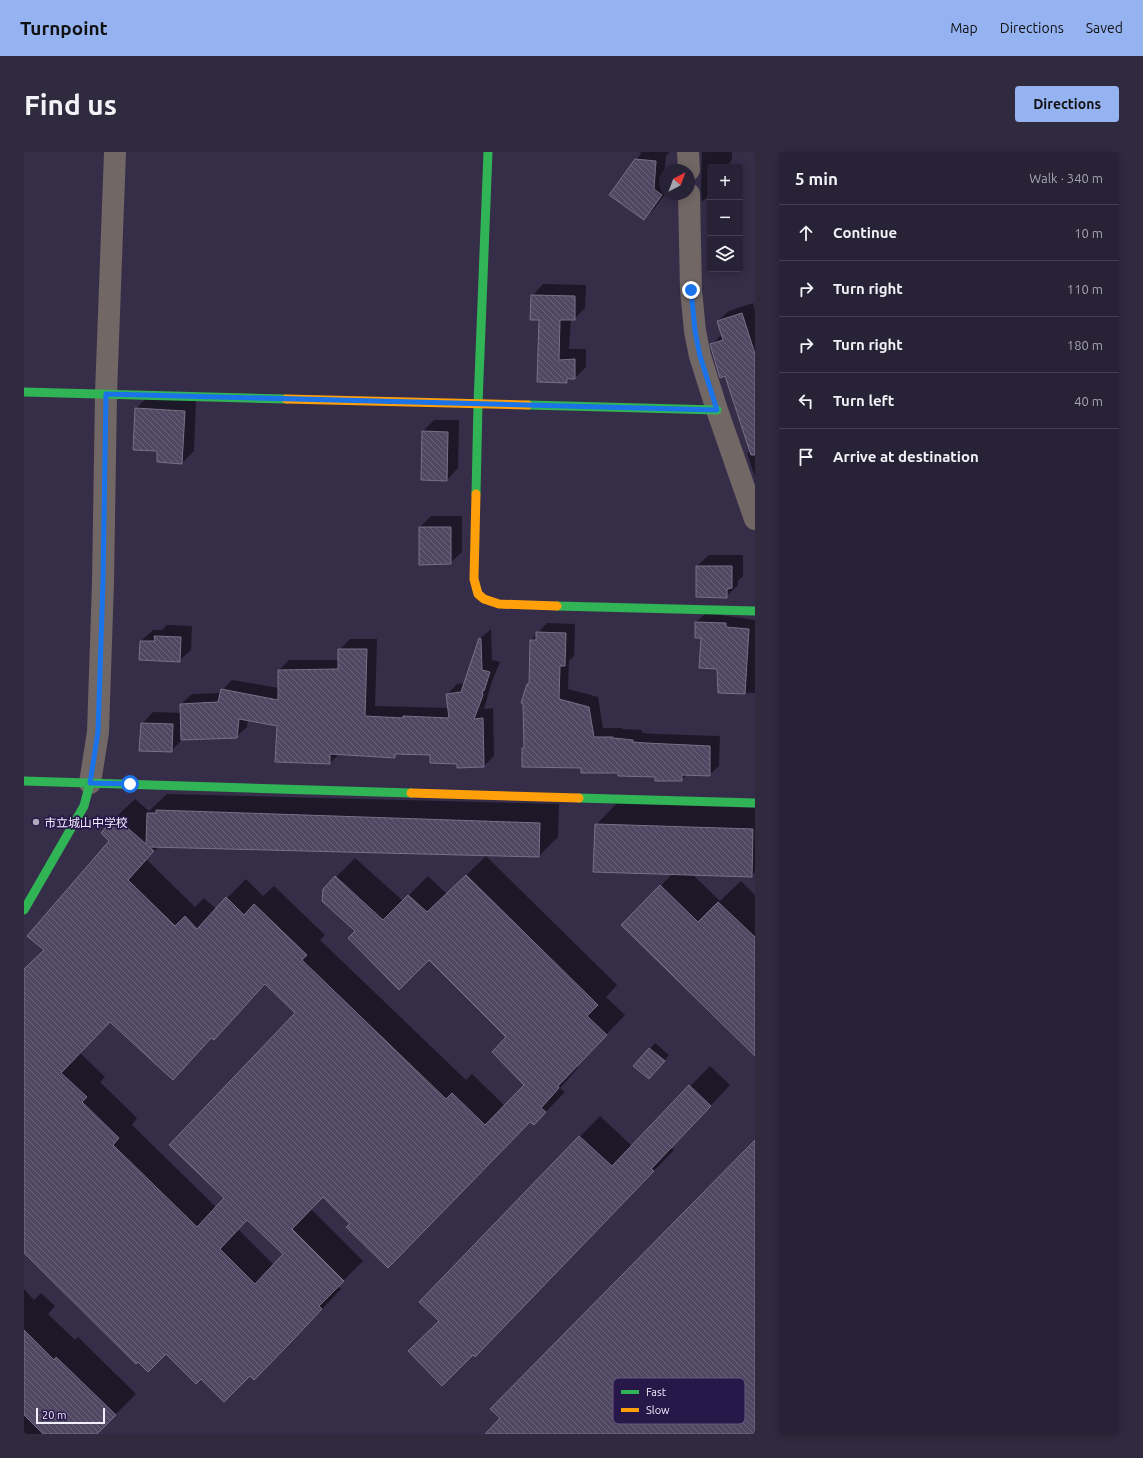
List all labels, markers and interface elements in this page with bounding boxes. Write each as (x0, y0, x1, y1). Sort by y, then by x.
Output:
text: Turnpoint (20, 17, 108, 39)
text: Map (950, 20, 978, 36)
text: Directions (1000, 20, 1064, 36)
text: Saved (1086, 20, 1123, 36)
button: Directions (1015, 86, 1119, 122)
text: Find us (24, 89, 117, 120)
north arrow (659, 164, 695, 200)
map controls (707, 164, 743, 272)
button: + (707, 164, 743, 200)
text: 5 min (795, 169, 838, 188)
text: Walk · 340 m (1029, 171, 1103, 185)
button: − (707, 200, 743, 236)
icon: ahead (795, 222, 817, 244)
text: Continue (833, 224, 897, 241)
text: 10 m (1074, 226, 1103, 240)
button: layers (707, 236, 743, 272)
icon: right (795, 278, 817, 300)
text: Turn right (833, 280, 903, 297)
route end (682, 281, 700, 299)
text: 110 m (1067, 282, 1103, 296)
icon: right (795, 334, 817, 356)
text: Turn right (833, 336, 903, 353)
text: 180 m (1067, 338, 1103, 352)
icon: left (795, 390, 817, 412)
text: Turn left (833, 392, 894, 409)
text: 40 m (1074, 394, 1103, 408)
icon: arrive (795, 446, 817, 468)
text: Arrive at destination (833, 448, 979, 465)
route start (121, 775, 139, 793)
place label: 市立城山中学校 (44, 816, 128, 829)
marker: 市立城山中学校 (31, 817, 41, 827)
legend (613, 1378, 745, 1424)
text: Fast (646, 1386, 667, 1398)
text: Slow (646, 1404, 670, 1416)
scale bar (36, 1406, 105, 1425)
text: 20 m (42, 1409, 66, 1421)

